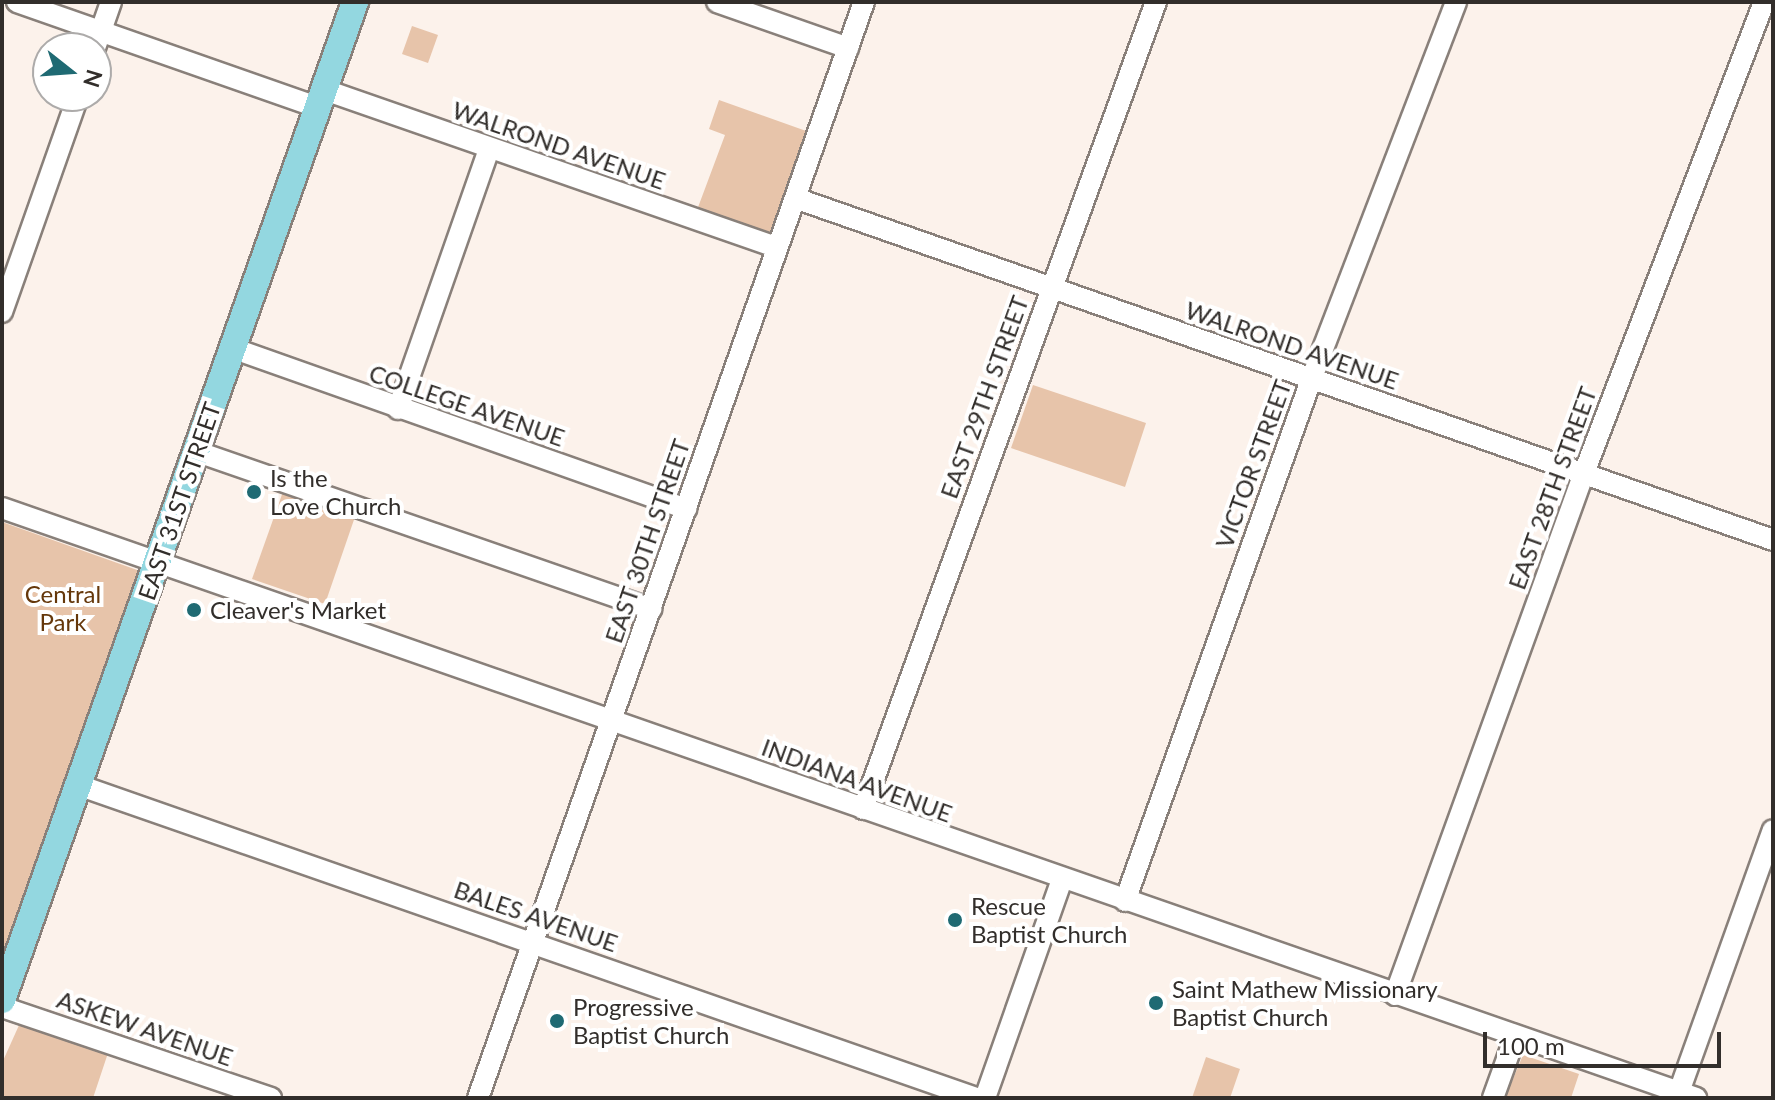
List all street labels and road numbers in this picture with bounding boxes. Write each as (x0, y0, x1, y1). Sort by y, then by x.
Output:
street label: WALROND AVENUE (448, 95, 670, 195)
street label: EAST 29TH STREET (934, 292, 1034, 502)
street label: WALROND AVENUE (1181, 295, 1403, 395)
street label: COLLEGE AVENUE (365, 358, 569, 452)
street label: VICTOR STREET (1209, 376, 1297, 552)
street label: EAST 28TH STREET (1502, 383, 1602, 593)
street label: EAST 31ST STREET (131, 398, 227, 604)
street label: EAST 30TH STREET (599, 435, 695, 647)
street label: INDIANA AVENUE (757, 732, 957, 828)
street label: BALES AVENUE (450, 874, 622, 958)
street label: ASKEW AVENUE (53, 984, 237, 1072)

